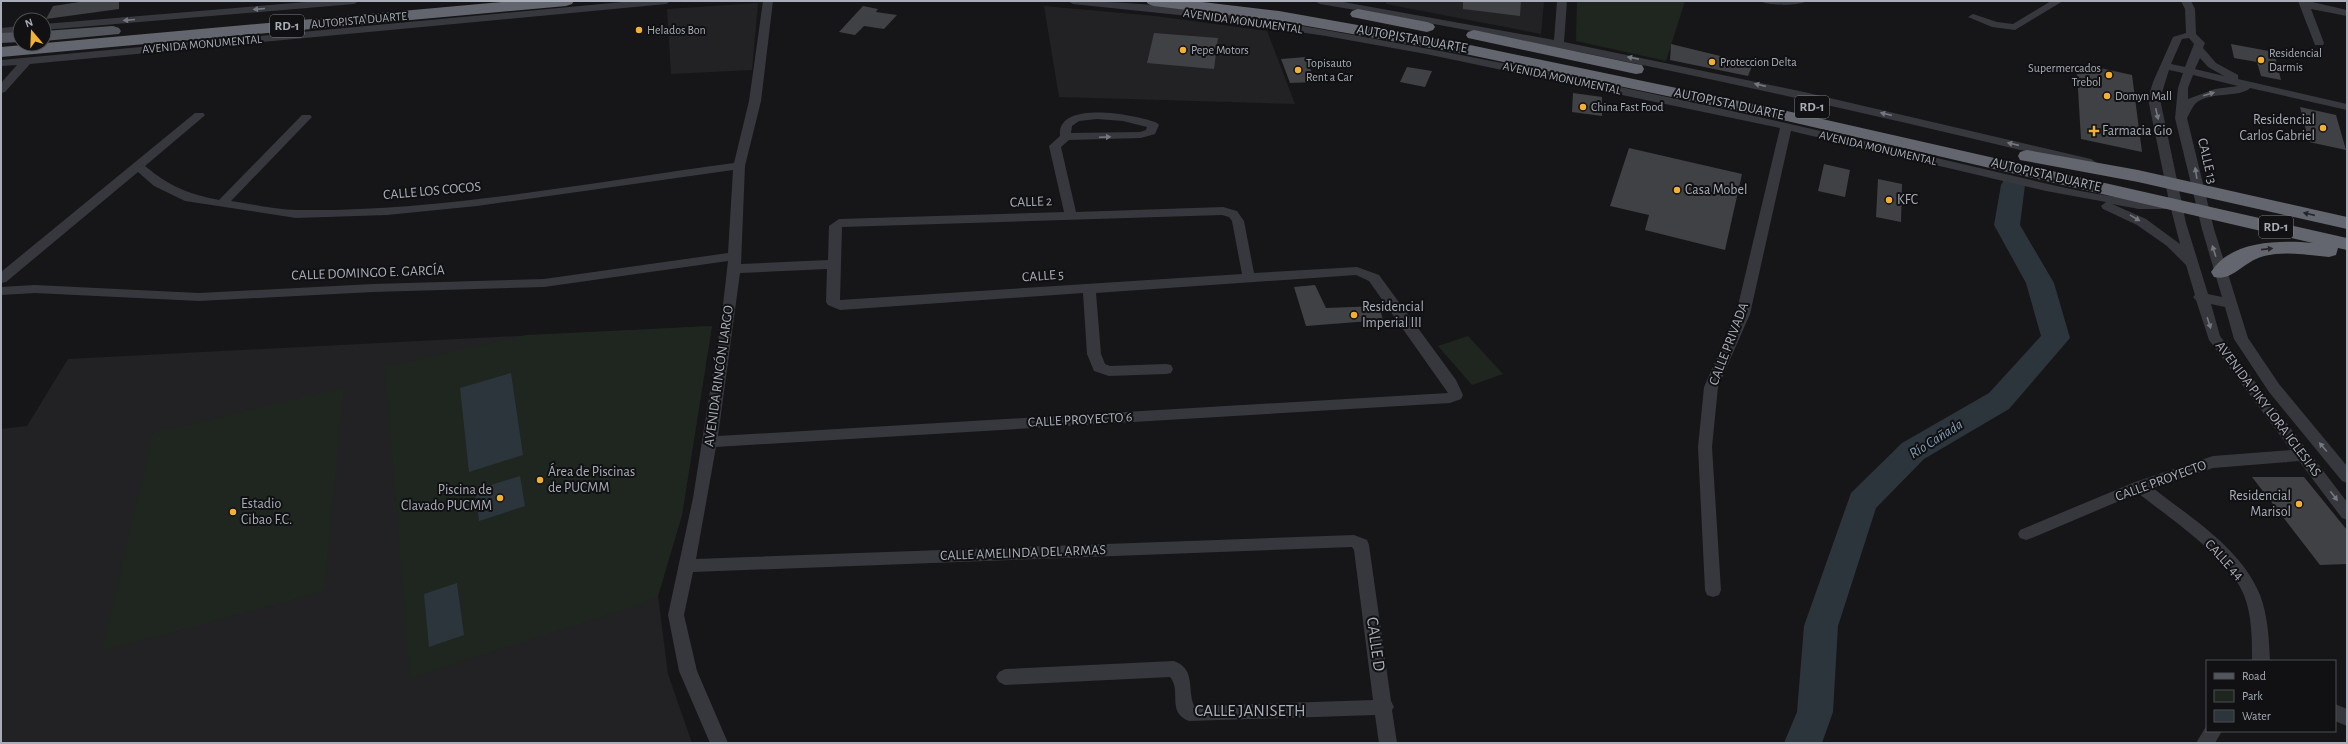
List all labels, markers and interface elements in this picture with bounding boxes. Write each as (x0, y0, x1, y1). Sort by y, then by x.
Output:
one-way arrow (253, 6, 265, 12)
street label: AVENIDA MONUMENTAL (1183, 7, 1303, 35)
street label: AUTOPISTA DUARTE (311, 10, 408, 30)
north arrow (12, 12, 52, 52)
road number: RD-1 (270, 15, 304, 37)
text: N (23, 17, 34, 29)
one-way arrow (123, 17, 135, 23)
street label: AUTOPISTA DUARTE (1356, 22, 1469, 56)
place label: Helados Bon (647, 24, 706, 36)
marker: Helados Bon (634, 25, 644, 35)
street label: AVENIDA MONUMENTAL (142, 33, 262, 55)
place label: Pepe Motors (1191, 44, 1249, 56)
marker: Pepe Motors (1178, 45, 1188, 55)
place label: Residencial Darmis (2269, 47, 2322, 73)
one-way arrow (1626, 55, 1639, 61)
marker: Residencial Darmis (2256, 55, 2266, 65)
place label: Proteccion Delta (1720, 56, 1797, 68)
place label: Topisauto Rent a Car (1306, 57, 1353, 83)
marker: Proteccion Delta (1707, 57, 1717, 67)
street label: AVENIDA MONUMENTAL (1502, 60, 1622, 96)
place label: Supermercados Trebol (2028, 62, 2101, 88)
marker: Topisauto Rent a Car (1293, 65, 1303, 75)
marker: Supermercados Trebol (2104, 70, 2114, 80)
one-way arrow (1753, 82, 1766, 88)
street label: AUTOPISTA DUARTE (1673, 85, 1786, 123)
place label: Domyn Mall (2115, 90, 2172, 103)
marker: Domyn Mall (2102, 91, 2112, 101)
one-way arrow (2204, 91, 2216, 97)
road number: RD-1 (1795, 96, 1829, 118)
place label: China Fast Food (1591, 101, 1664, 113)
marker: China Fast Food (1578, 102, 1588, 112)
one-way arrow (2154, 108, 2160, 120)
one-way arrow (1880, 111, 1893, 117)
place label: Residencial Carlos Gabriel (2239, 113, 2315, 143)
marker: Residencial Carlos Gabriel (2318, 123, 2328, 133)
place label: Farmacia Gio (2102, 124, 2173, 138)
marker: Farmacia Gio (2089, 126, 2099, 136)
street label: AVENIDA MONUMENTAL (1818, 129, 1938, 167)
one-way arrow (1099, 134, 1112, 140)
street label: CALLE 13 (2195, 137, 2219, 186)
one-way arrow (2007, 141, 2019, 147)
street label: AUTOPISTA DUARTE (1990, 156, 2102, 194)
one-way arrow (2193, 167, 2199, 180)
street label: CALLE LOS COCOS (383, 180, 481, 202)
place label: Casa Mobel (1685, 183, 1747, 197)
marker: Casa Mobel (1672, 185, 1682, 195)
place label: KFC (1897, 193, 1918, 207)
street label: CALLE 2 (1010, 194, 1052, 210)
marker: KFC (1884, 195, 1894, 205)
one-way arrow (2303, 211, 2315, 217)
one-way arrow (2129, 214, 2141, 221)
road number: RD-1 (2259, 216, 2293, 238)
one-way arrow (2211, 244, 2217, 256)
one-way arrow (2261, 245, 2273, 252)
street label: CALLE DOMINGO E. GARCÍA (291, 260, 445, 283)
street label: CALLE 5 (1022, 268, 1065, 284)
place label: Residencial Imperial III (1362, 300, 1424, 330)
street label: CALLE PRIVADA (1707, 301, 1751, 387)
street label: AVENIDA RINCÓN LARGO (699, 304, 736, 448)
marker: Residencial Imperial III (1349, 310, 1359, 320)
one-way arrow (2206, 317, 2212, 329)
street label: AVENIDA PIKY LORA IGLESIAS (2213, 339, 2323, 479)
street label: CALLE PROYECTO 6 (1027, 410, 1133, 430)
water label: Río Cañada (1907, 417, 1965, 461)
one-way arrow (2318, 441, 2327, 452)
street label: CALLE PROYECTO (2114, 458, 2208, 504)
place label: Área de Piscinas de PUCMM (548, 462, 635, 495)
marker: Área de Piscinas de PUCMM (535, 475, 545, 485)
place label: Piscina de Clavado PUCMM (401, 483, 492, 513)
place label: Residencial Marisol (2229, 489, 2291, 519)
one-way arrow (2330, 491, 2338, 501)
marker: Piscina de Clavado PUCMM (495, 493, 505, 503)
place label: Estadio Cibao F.C. (241, 497, 292, 527)
marker: Residencial Marisol (2294, 499, 2304, 509)
marker: Estadio Cibao F.C. (228, 507, 238, 517)
street label: CALLE 44 (2202, 537, 2246, 583)
street label: CALLE AMELINDA DEL ARMAS (940, 543, 1106, 563)
street label: CALLE D (1364, 616, 1388, 672)
legend (2206, 660, 2336, 732)
text: Road (2242, 670, 2266, 682)
text: Park (2242, 690, 2263, 702)
street label: CALLE JANISETH (1194, 702, 1306, 719)
text: Water (2242, 710, 2271, 722)

